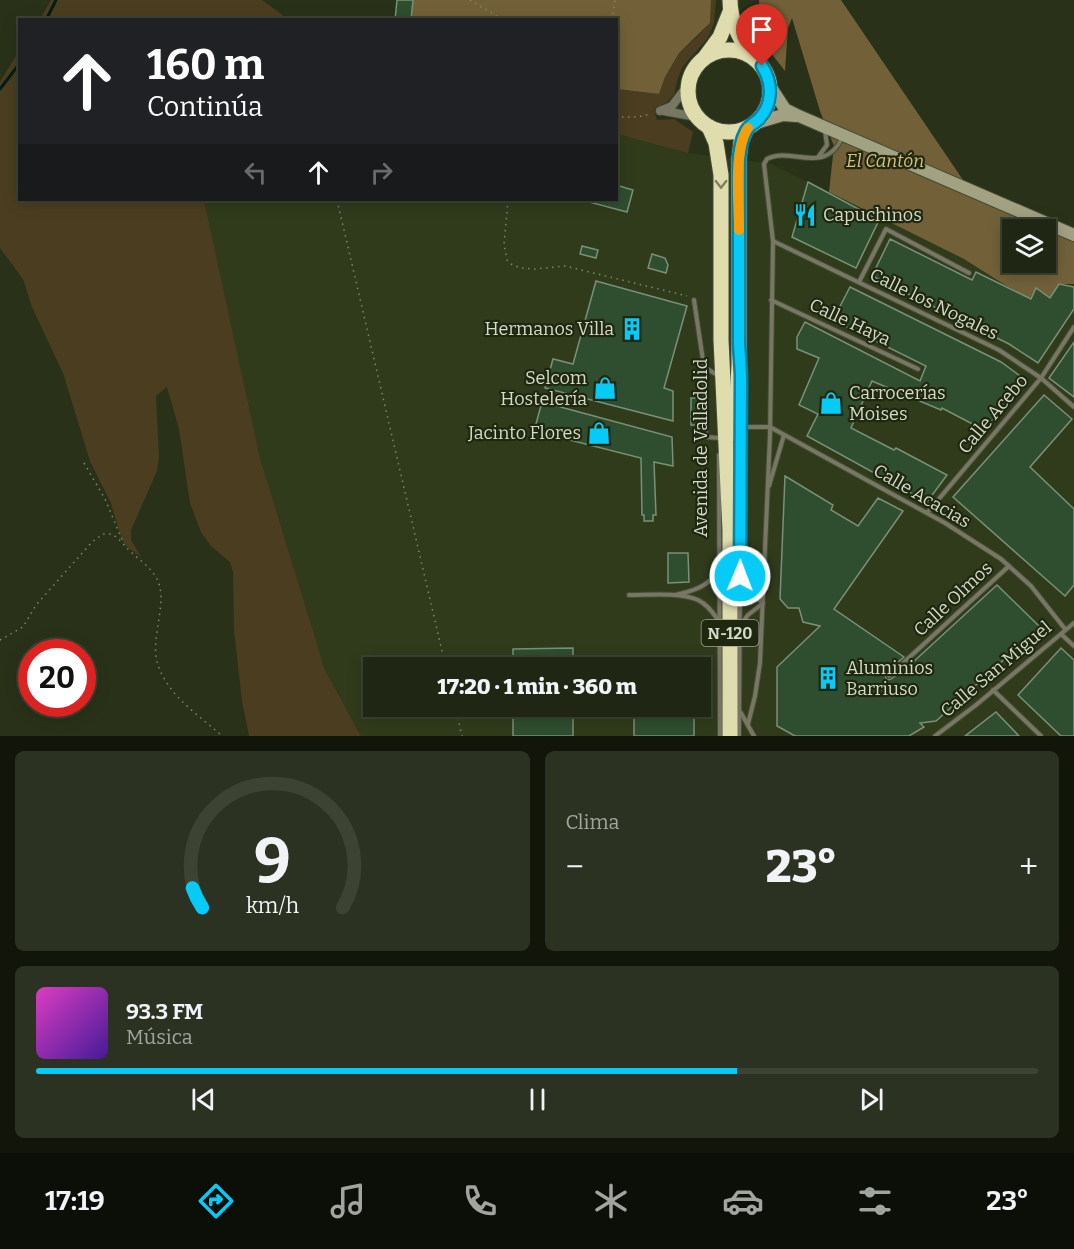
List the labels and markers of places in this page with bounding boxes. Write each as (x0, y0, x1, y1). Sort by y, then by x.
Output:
pin (736, 4, 787, 66)
restaurant icon: Capuchinos (792, 202, 818, 228)
place label: Capuchinos (823, 204, 922, 226)
building icon: Hermanos Villa (619, 316, 645, 342)
place label: Hermanos Villa (484, 318, 614, 340)
place label: Selcom Hostelería (500, 367, 587, 410)
shop icon: Selcom Hostelería (592, 375, 618, 401)
place label: Carrocerías Moises (849, 382, 946, 425)
shop icon: Carrocerías Moises (818, 390, 844, 416)
shop icon: Jacinto Flores (586, 420, 612, 446)
place label: Jacinto Flores (467, 422, 581, 444)
place label: Aluminios Barriuso (846, 657, 933, 700)
building icon: Aluminios Barriuso (815, 665, 841, 691)

